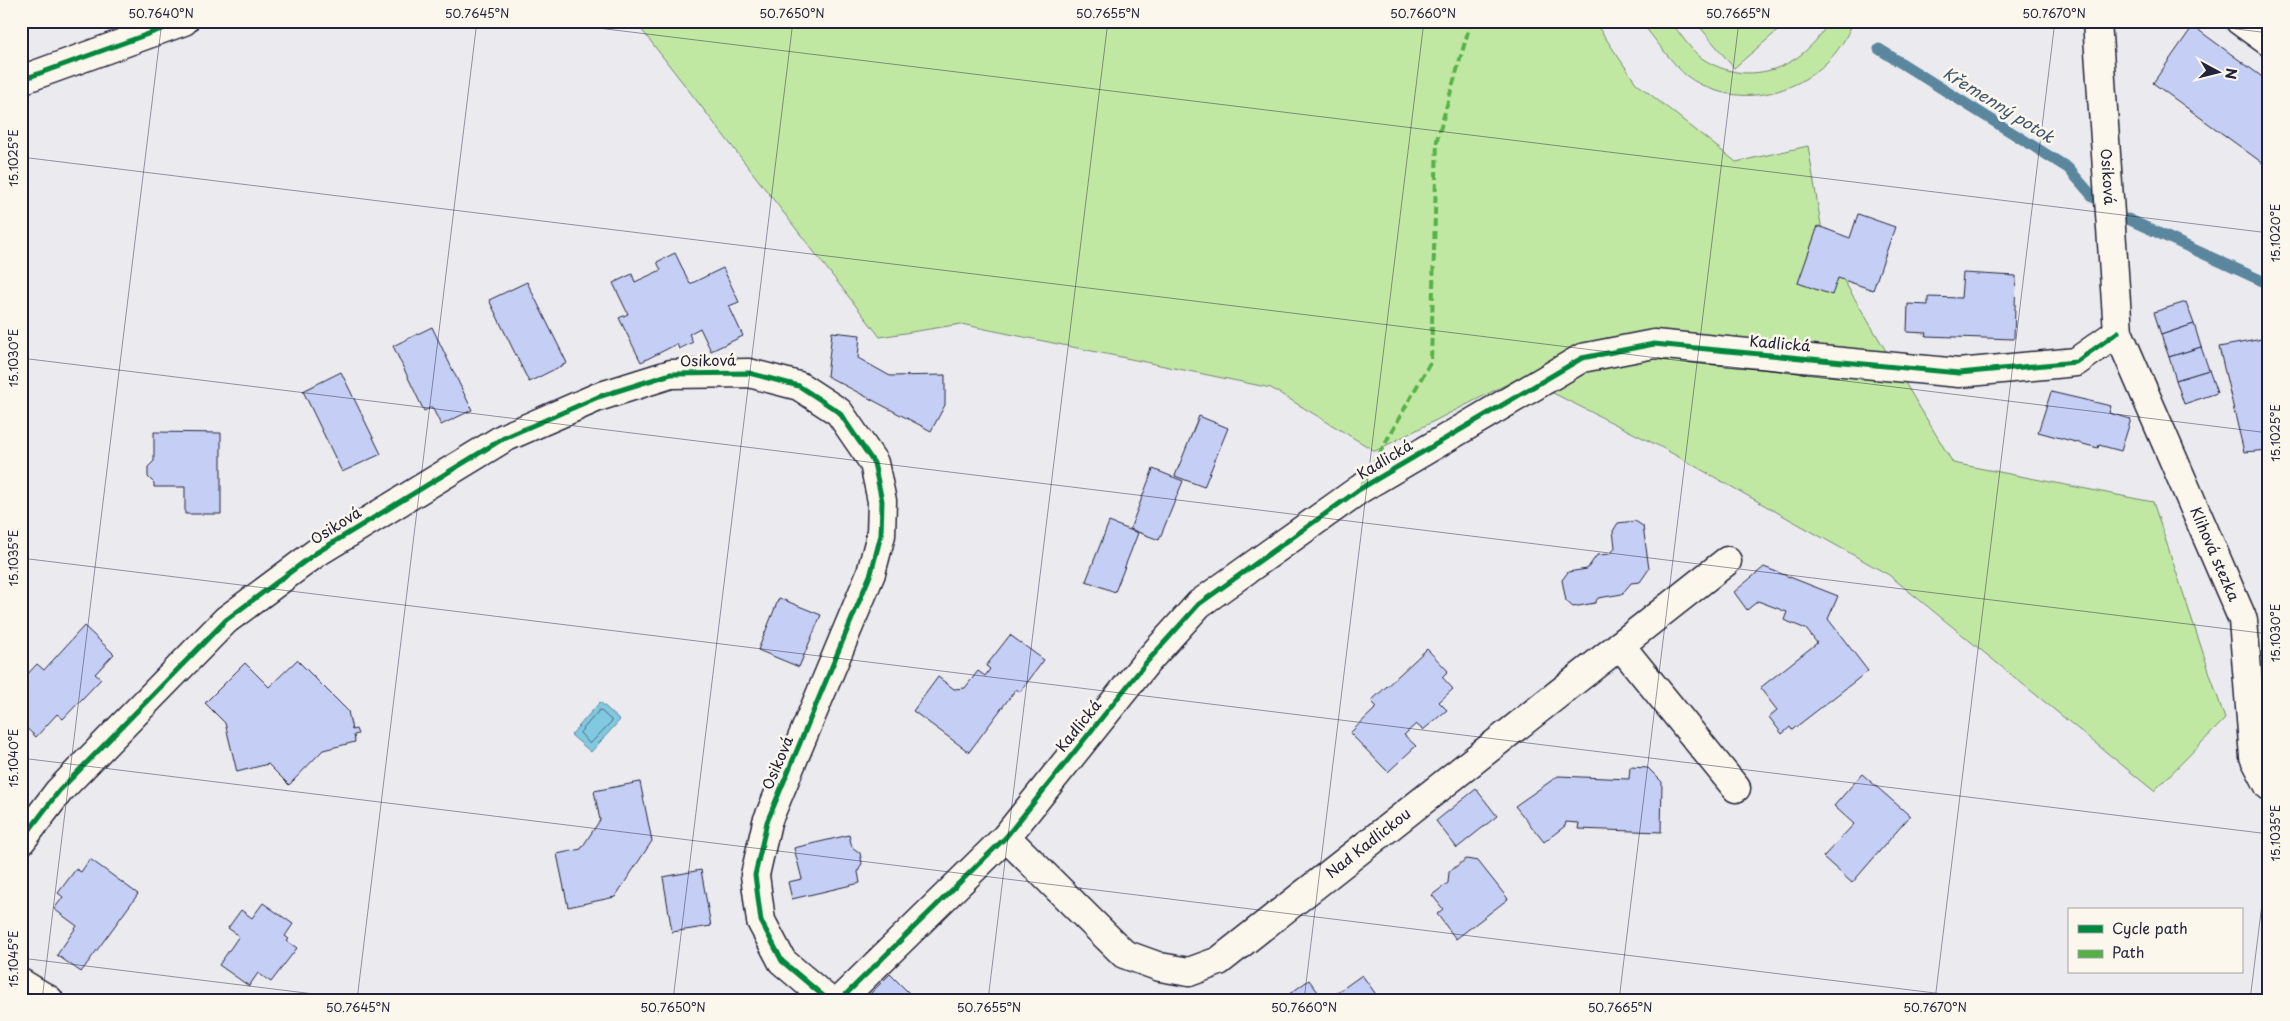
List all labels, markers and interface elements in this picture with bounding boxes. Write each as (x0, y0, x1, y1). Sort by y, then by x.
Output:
text: 50.7640°N (128, 4, 194, 22)
text: 50.7645°N (445, 4, 509, 22)
text: 50.7650°N (759, 4, 825, 22)
text: 50.7655°N (1076, 4, 1140, 22)
text: 50.7660°N (1390, 4, 1456, 22)
text: 50.7665°N (1706, 4, 1770, 22)
text: 50.7670°N (2022, 4, 2086, 22)
north arrow (2192, 48, 2242, 98)
water label: Křemenný potok (1939, 60, 2061, 149)
text: N (2220, 67, 2242, 80)
text: 15.1025°E (4, 129, 22, 187)
street label: Osiková (2096, 148, 2122, 206)
text: 15.1020°E (2266, 204, 2284, 262)
street label: Kadlická (1749, 328, 1812, 357)
text: 15.1030°E (4, 329, 22, 387)
street label: Osiková (680, 347, 737, 371)
text: 15.1025°E (2266, 404, 2284, 462)
street label: Kadlická (1352, 433, 1417, 484)
street label: Osiková (305, 500, 366, 549)
street label: Klihová stezka (2185, 503, 2247, 605)
text: 15.1035°E (4, 530, 22, 586)
text: 15.1030°E (2266, 604, 2284, 662)
street label: Kadlická (1050, 693, 1106, 756)
text: 15.1040°E (4, 729, 22, 787)
street label: Osiková (755, 731, 799, 793)
street label: Nad Kadlickou (1320, 801, 1415, 883)
text: 15.1035°E (2266, 805, 2284, 861)
legend (2068, 908, 2242, 974)
text: Cycle path (2112, 916, 2188, 939)
text: 15.1045°E (4, 930, 22, 988)
text: Path (2112, 940, 2144, 963)
text: 50.7645°N (326, 998, 390, 1016)
text: 50.7650°N (640, 998, 706, 1016)
text: 50.7655°N (957, 998, 1021, 1016)
text: 50.7660°N (1271, 998, 1337, 1016)
text: 50.7665°N (1588, 998, 1652, 1016)
text: 50.7670°N (1903, 998, 1967, 1016)

